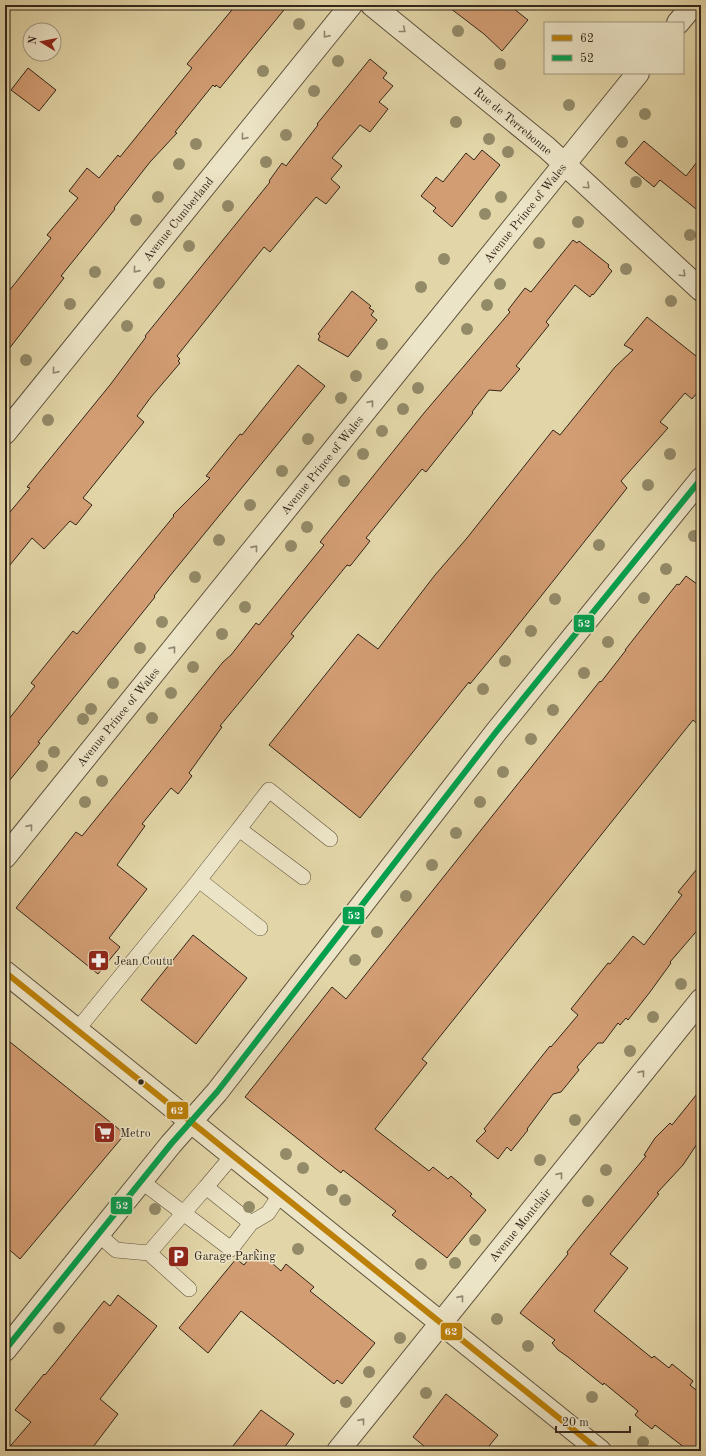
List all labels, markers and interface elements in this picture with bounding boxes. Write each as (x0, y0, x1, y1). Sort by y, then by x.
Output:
north arrow (22, 22, 62, 62)
legend (544, 22, 684, 74)
one-way arrow (398, 25, 405, 32)
one-way arrow (324, 31, 331, 38)
text: 62 (580, 33, 594, 45)
text: N (27, 35, 40, 46)
text: 52 (580, 52, 594, 65)
street label: Rue de Terrebonne (471, 86, 554, 158)
one-way arrow (242, 132, 249, 139)
street label: Avenue Prince of Wales (482, 162, 569, 265)
street label: Avenue Cumberland (141, 175, 216, 264)
one-way arrow (583, 181, 590, 188)
one-way arrow (134, 266, 141, 273)
one-way arrow (678, 269, 686, 277)
one-way arrow (52, 367, 59, 374)
one-way arrow (367, 401, 374, 408)
street label: Avenue Prince of Wales (279, 414, 366, 517)
one-way arrow (250, 546, 257, 553)
line badge: 52 (573, 614, 595, 633)
text: 52 (578, 619, 590, 630)
one-way arrow (168, 647, 175, 654)
street label: Avenue Prince of Wales (75, 666, 162, 769)
one-way arrow (25, 824, 32, 831)
line badge: 52 (342, 906, 365, 925)
text: 52 (348, 911, 360, 922)
pharmacy icon: Jean Coutu (85, 948, 111, 974)
place label: Jean Coutu (114, 956, 173, 968)
one-way arrow (637, 1071, 644, 1078)
unlabelled marker (136, 1077, 146, 1087)
line badge: 62 (166, 1101, 189, 1120)
text: 62 (171, 1106, 183, 1117)
supermarket icon: Metro (92, 1120, 118, 1146)
place label: Metro (120, 1128, 151, 1140)
one-way arrow (556, 1172, 563, 1179)
street label: Avenue Montclair (488, 1187, 554, 1265)
line badge: 52 (110, 1196, 133, 1215)
text: 52 (116, 1201, 128, 1212)
parking icon: Garage Parking (166, 1243, 192, 1269)
place label: Garage Parking (194, 1251, 276, 1263)
one-way arrow (457, 1295, 464, 1302)
line badge: 62 (440, 1322, 463, 1341)
text: 62 (445, 1327, 457, 1338)
scale bar (556, 1408, 630, 1434)
text: 20 m (562, 1417, 589, 1429)
one-way arrow (357, 1418, 364, 1425)

